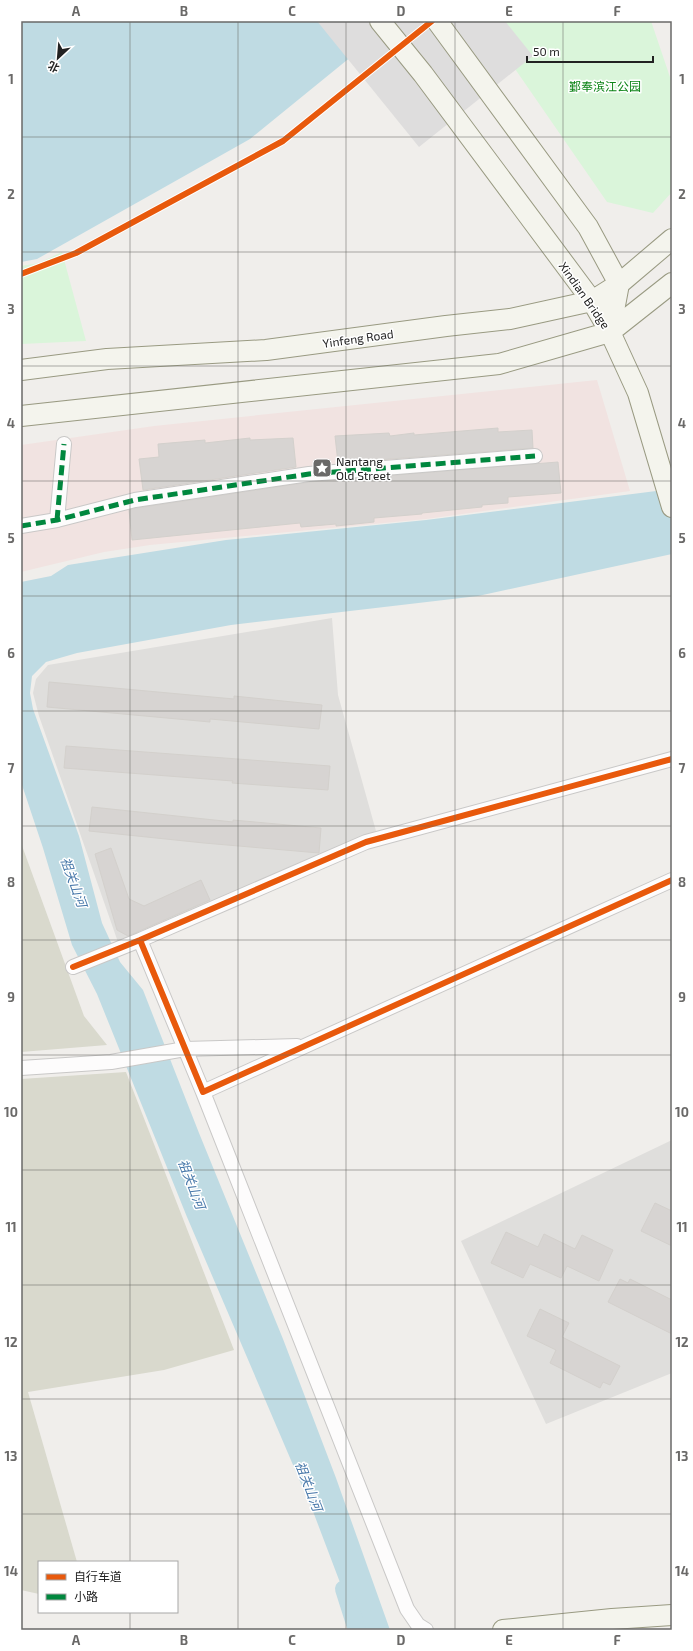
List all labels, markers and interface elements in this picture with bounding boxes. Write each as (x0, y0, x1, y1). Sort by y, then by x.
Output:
text: A (72, 3, 81, 19)
text: B (180, 3, 188, 19)
text: C (288, 3, 296, 19)
text: D (397, 3, 406, 19)
text: E (505, 3, 513, 19)
text: F (613, 3, 621, 19)
north arrow (38, 38, 78, 78)
scale bar (527, 38, 653, 64)
text: 50 m (533, 44, 560, 58)
text: 北 (46, 59, 61, 76)
text: 1 (8, 71, 14, 87)
text: 1 (679, 71, 685, 87)
park label: 鄞奉滨江公园 (569, 79, 641, 93)
text: 2 (7, 186, 15, 202)
text: 2 (678, 186, 686, 202)
street label: Xindian Bridge (557, 259, 613, 331)
text: 3 (7, 301, 15, 317)
text: 3 (678, 301, 686, 317)
street label: Yinfeng Road (322, 326, 394, 350)
text: 4 (7, 415, 15, 431)
text: 4 (678, 415, 686, 431)
place label: Nantang Old Street (336, 454, 391, 482)
place icon: Nantang Old Street (311, 457, 333, 479)
text: 5 (7, 530, 15, 546)
text: 5 (678, 530, 686, 546)
text: 6 (7, 645, 15, 661)
text: 6 (678, 645, 686, 661)
text: 7 (8, 760, 15, 776)
text: 7 (679, 760, 686, 776)
water label: 祖关山河 (58, 855, 91, 912)
text: 8 (7, 874, 15, 890)
text: 8 (678, 874, 686, 890)
text: 9 (7, 989, 15, 1005)
text: 9 (678, 989, 686, 1005)
text: 10 (4, 1104, 18, 1120)
text: 10 (675, 1104, 689, 1120)
water label: 祖关山河 (175, 1157, 210, 1214)
text: 11 (5, 1219, 17, 1235)
text: 11 (676, 1219, 688, 1235)
text: 12 (4, 1334, 18, 1350)
text: 12 (675, 1334, 689, 1350)
text: 13 (5, 1448, 18, 1464)
text: 13 (676, 1448, 689, 1464)
water label: 祖关山河 (292, 1459, 327, 1516)
legend (38, 1561, 178, 1613)
text: 14 (4, 1563, 18, 1579)
text: 14 (675, 1563, 689, 1579)
text: 自行车道 (74, 1569, 122, 1583)
text: 小路 (74, 1589, 98, 1603)
text: A (72, 1632, 81, 1648)
text: B (180, 1632, 188, 1648)
text: C (288, 1632, 296, 1648)
text: D (397, 1632, 406, 1648)
text: E (505, 1632, 513, 1648)
text: F (613, 1632, 621, 1648)

